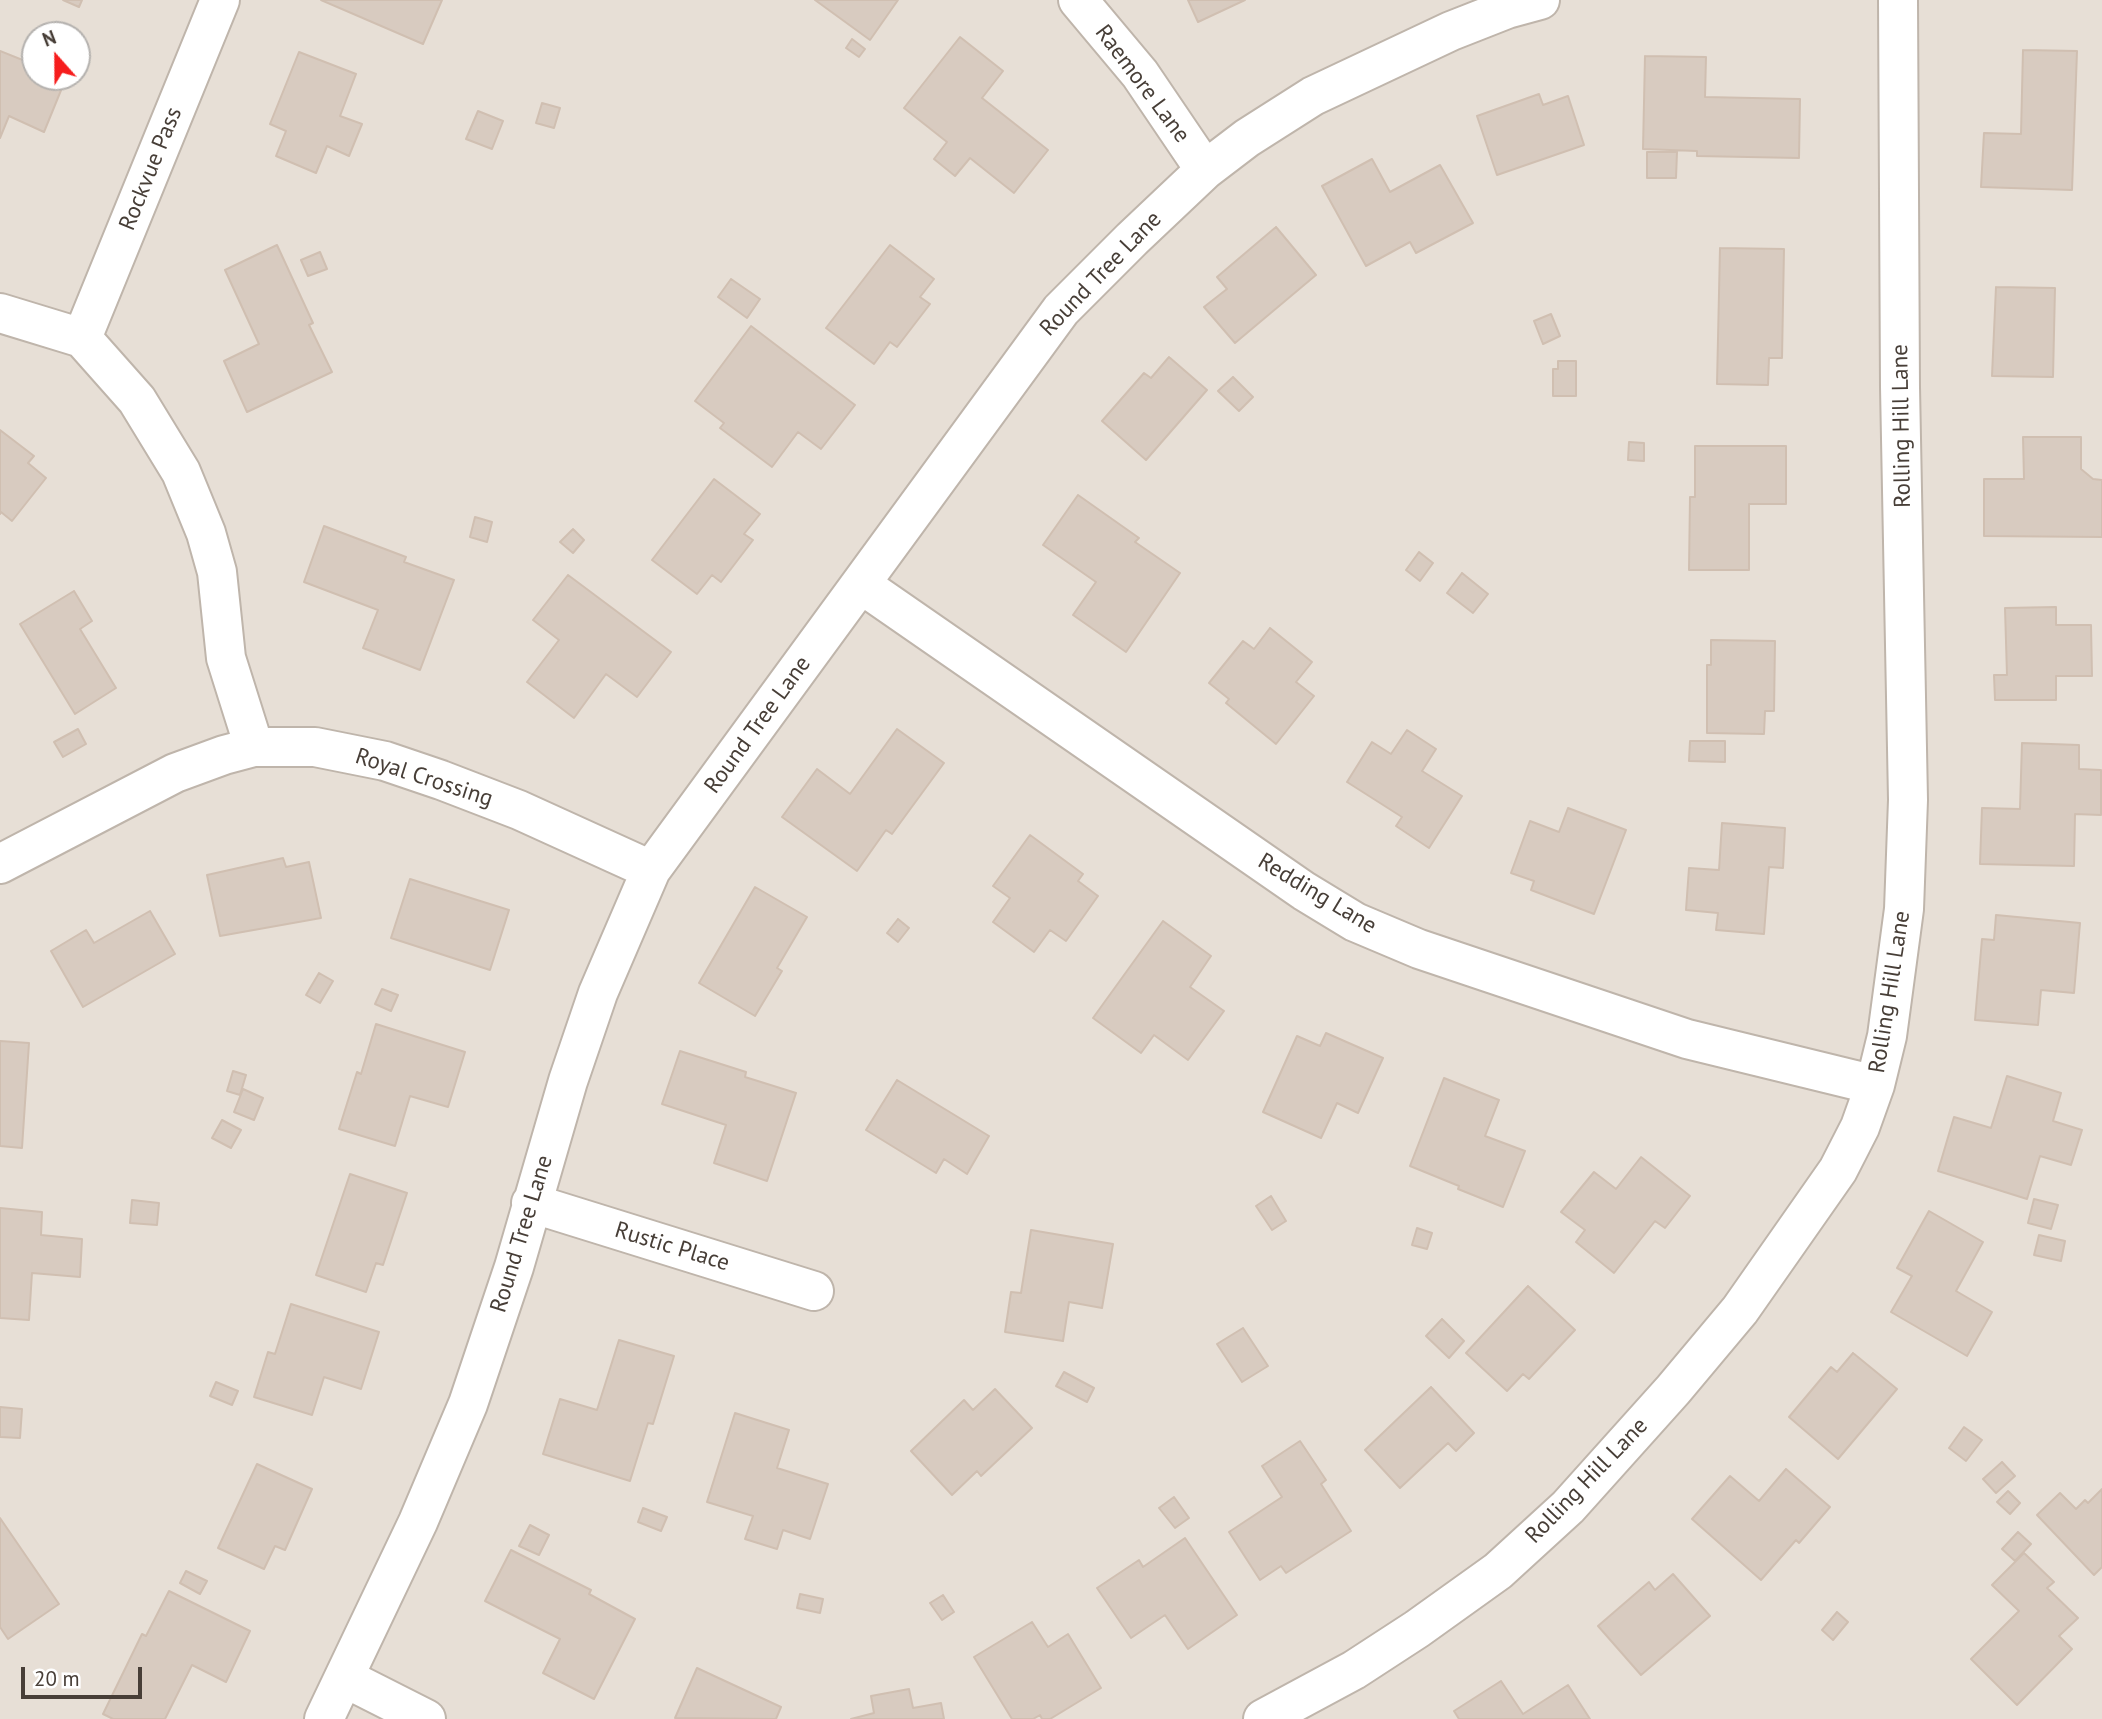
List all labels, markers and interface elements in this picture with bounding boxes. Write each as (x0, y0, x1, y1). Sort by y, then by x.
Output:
street label: Raemore Lane (1089, 20, 1195, 148)
north arrow (21, 21, 91, 91)
text: N (39, 25, 59, 52)
street label: Rockvue Pass (114, 103, 188, 235)
street label: Round Tree Lane (1034, 206, 1168, 342)
street label: Rolling Hill Lane (1887, 344, 1917, 508)
street label: Round Tree Lane (699, 651, 817, 799)
street label: Royal Crossing (352, 743, 496, 813)
street label: Redding Lane (1253, 848, 1381, 940)
street label: Rolling Hill Lane (1864, 909, 1916, 1075)
street label: Round Tree Lane (485, 1152, 559, 1316)
street label: Rustic Place (611, 1216, 733, 1278)
street label: Rolling Hill Lane (1520, 1412, 1654, 1550)
scale bar (24, 1652, 145, 1696)
text: 20 m (34, 1665, 80, 1692)

